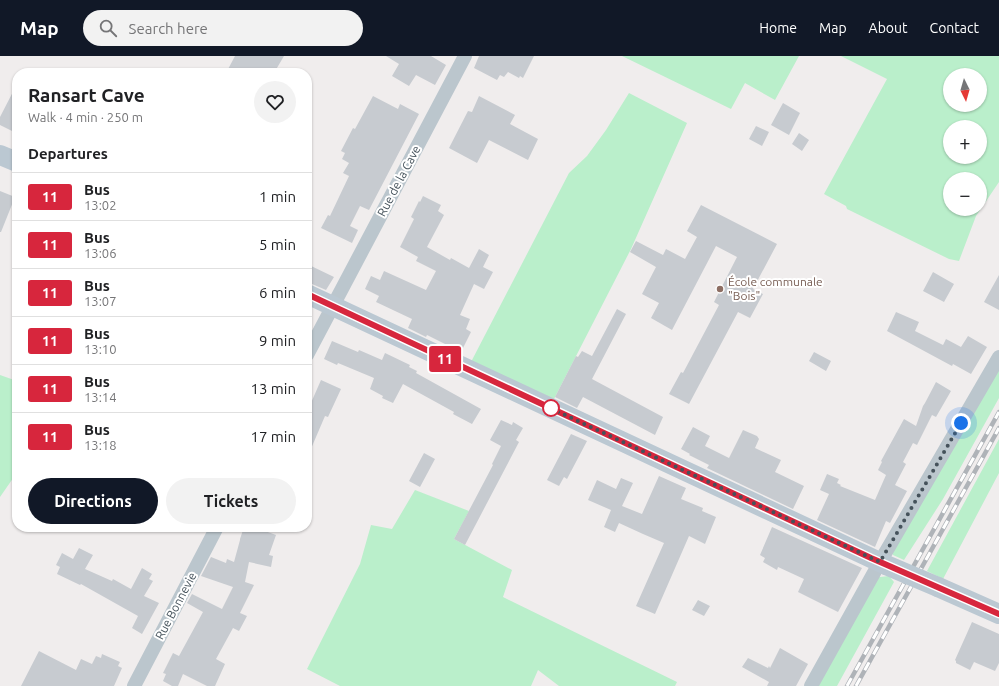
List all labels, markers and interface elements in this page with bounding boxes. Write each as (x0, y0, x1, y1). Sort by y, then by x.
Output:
search box (83, 10, 363, 46)
text: Map (20, 17, 59, 39)
icon: search (97, 17, 119, 39)
text: Search here (129, 20, 208, 37)
text: Home (759, 20, 797, 36)
text: Map (819, 20, 847, 36)
text: About (869, 20, 908, 36)
text: Contact (930, 20, 979, 36)
north arrow (943, 68, 987, 112)
map controls (943, 68, 987, 216)
button: heart (254, 81, 296, 123)
text: Ransart Cave (28, 84, 145, 106)
text: Walk · 4 min · 250 m (28, 110, 143, 124)
button: + (943, 120, 987, 164)
street label: Rue de la Cave (374, 143, 423, 218)
text: Departures (28, 145, 108, 162)
button: − (943, 172, 987, 216)
text: Bus (84, 181, 110, 198)
text: 1 min (259, 188, 296, 205)
text: 11 (42, 189, 58, 205)
text: 13:02 (84, 198, 117, 212)
text: Bus (84, 229, 110, 246)
text: 5 min (259, 236, 296, 253)
text: 11 (42, 237, 58, 253)
text: 13:06 (84, 246, 117, 260)
place label: École communale "Bois" (728, 275, 823, 302)
text: Bus (84, 277, 110, 294)
text: 6 min (259, 284, 296, 301)
marker: École communale "Bois" (715, 284, 725, 294)
text: 11 (42, 285, 58, 301)
text: 13:07 (84, 294, 117, 308)
text: Bus (84, 325, 110, 342)
text: 9 min (259, 332, 296, 349)
text: 11 (42, 333, 58, 349)
text: 13:10 (84, 342, 117, 356)
line badge: 11 (427, 346, 463, 372)
text: 11 (437, 351, 453, 367)
text: Bus (84, 373, 110, 390)
text: 13 min (250, 380, 296, 397)
text: 11 (42, 381, 58, 397)
text: 13:14 (84, 390, 117, 404)
unlabelled marker (542, 399, 560, 417)
your location (951, 413, 971, 433)
text: Bus (84, 421, 110, 438)
text: 17 min (250, 428, 296, 445)
text: 11 (42, 429, 58, 445)
text: 13:18 (84, 438, 117, 452)
button: Directions (28, 478, 158, 524)
button: Tickets (166, 478, 296, 524)
street label: Rue Bonnevie (152, 570, 199, 642)

